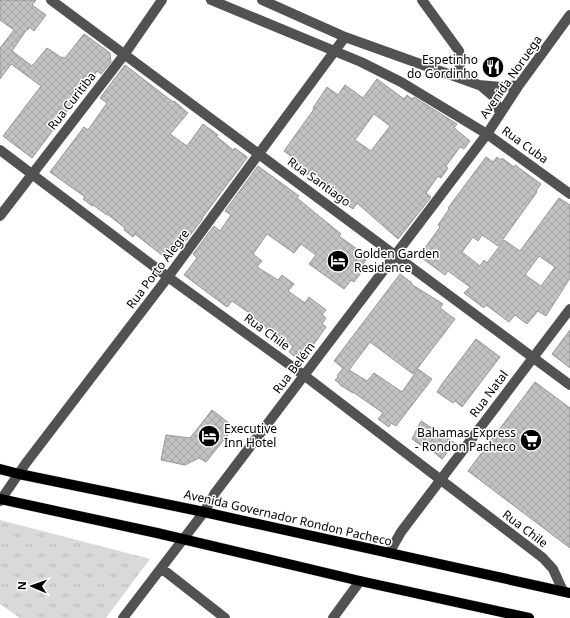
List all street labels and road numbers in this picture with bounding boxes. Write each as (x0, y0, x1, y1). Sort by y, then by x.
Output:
street label: Avenida Noruega (476, 32, 546, 122)
street label: Rua Curitiba (44, 68, 100, 133)
street label: Rua Cuba (499, 122, 552, 167)
street label: Rua Santiago (284, 153, 354, 210)
street label: Rua Porto Alegre (122, 225, 193, 312)
street label: Rua Chile (241, 309, 294, 354)
street label: Rua Belém (269, 338, 319, 397)
street label: Rua Natal (465, 367, 512, 421)
street label: Avenida Governador Rondon Pacheco (182, 485, 394, 550)
street label: Rua Chile (499, 506, 552, 551)

